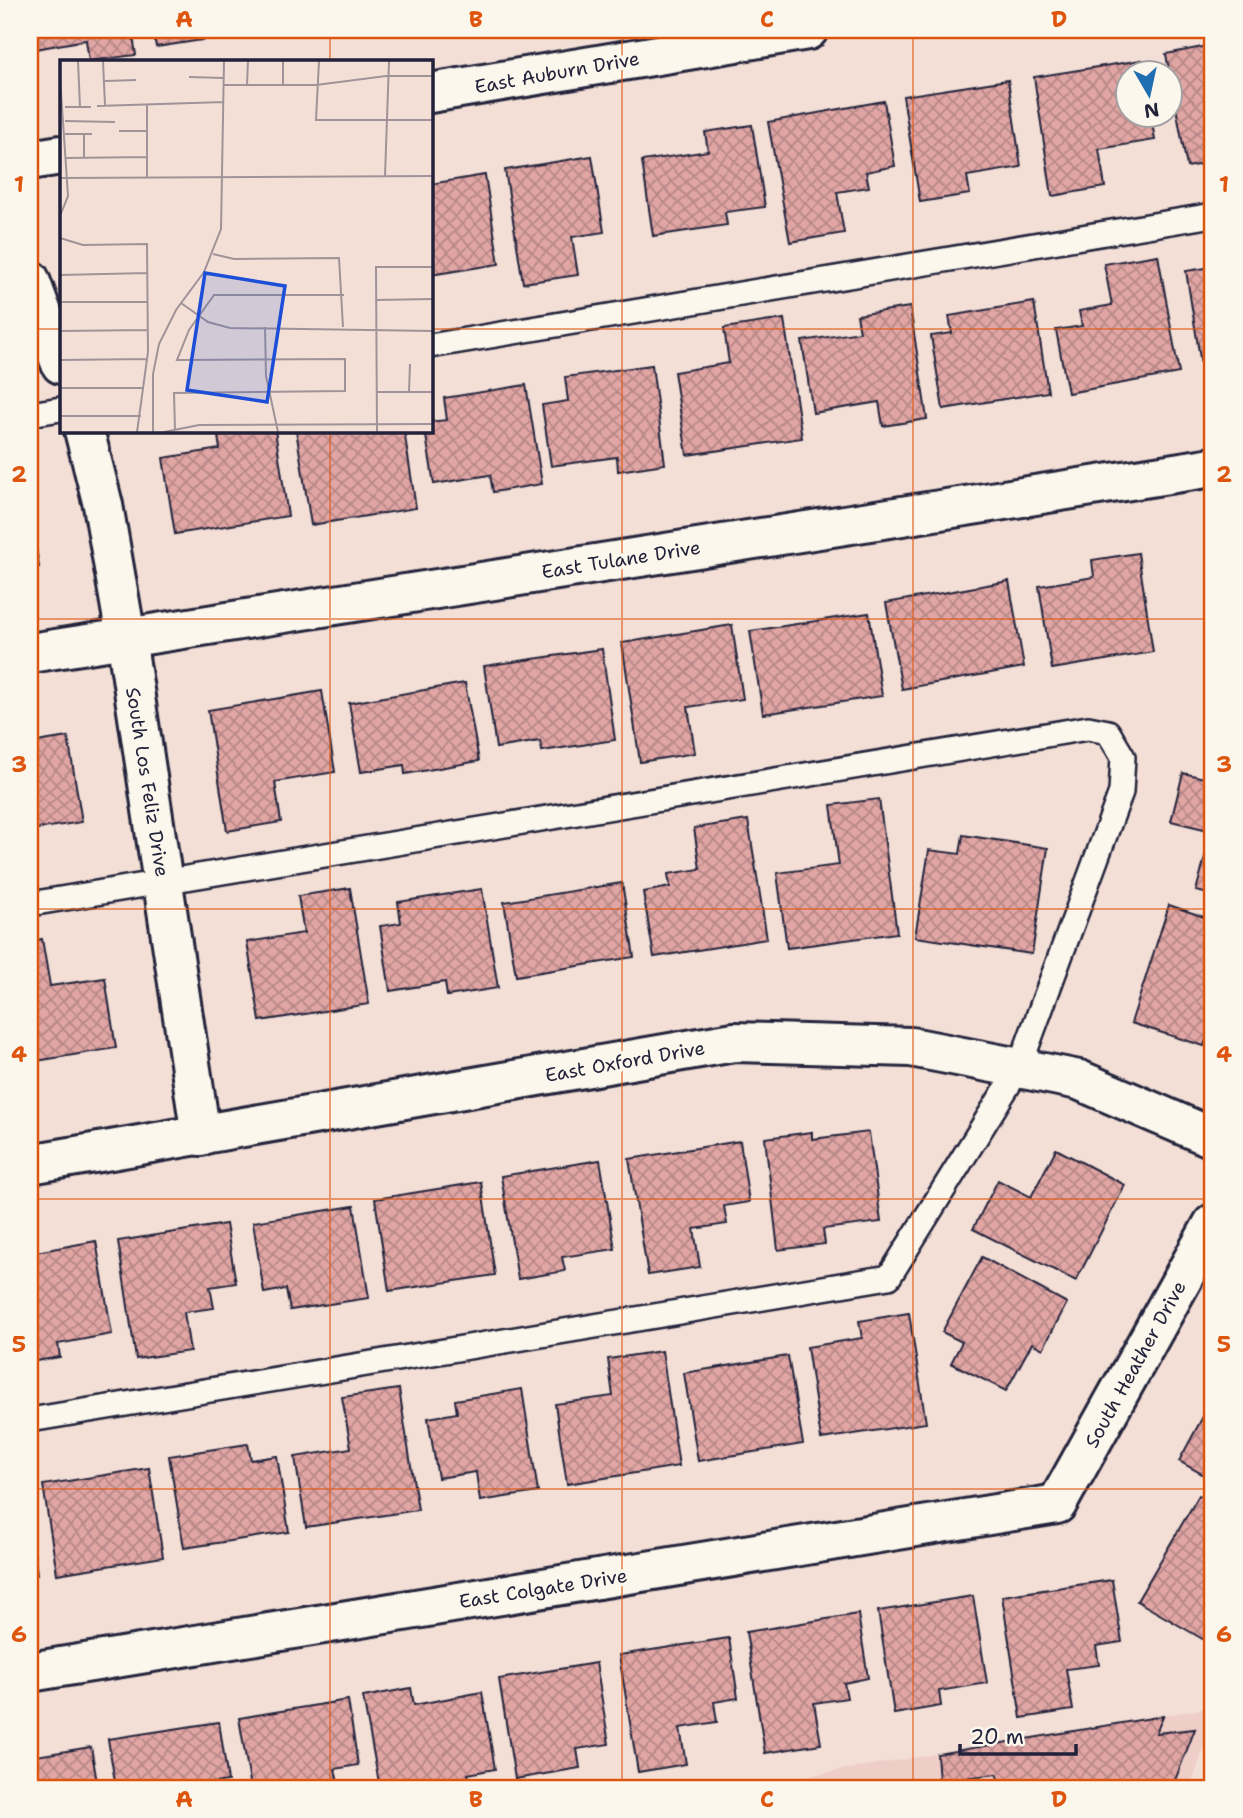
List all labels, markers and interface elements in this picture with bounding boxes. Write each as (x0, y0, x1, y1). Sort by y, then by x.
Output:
text: A (175, 4, 193, 34)
text: B (469, 4, 483, 34)
text: C (760, 4, 774, 34)
text: D (1051, 4, 1067, 34)
street label: East Auburn Drive (473, 46, 641, 99)
inset map (60, 60, 432, 432)
north arrow (1114, 60, 1184, 130)
text: N (1142, 97, 1161, 124)
text: 1 (14, 169, 24, 199)
text: 1 (1219, 169, 1229, 199)
text: 2 (11, 459, 27, 489)
text: 2 (1216, 459, 1232, 489)
street label: East Tulane Drive (540, 535, 702, 584)
street label: South Los Feliz Drive (120, 686, 175, 879)
text: 3 (11, 749, 27, 779)
text: 3 (1216, 749, 1232, 779)
street label: East Oxford Drive (543, 1035, 707, 1088)
text: 4 (11, 1039, 27, 1069)
text: 4 (1216, 1039, 1232, 1069)
street label: South Heather Drive (1079, 1276, 1192, 1452)
text: 5 (12, 1329, 26, 1359)
text: 5 (1217, 1329, 1231, 1359)
street label: East Colgate Drive (457, 1563, 629, 1614)
text: 6 (11, 1619, 27, 1649)
text: 6 (1216, 1619, 1232, 1649)
scale bar (960, 1713, 1075, 1757)
text: 20 m (970, 1723, 1024, 1751)
text: A (175, 1784, 193, 1814)
text: B (469, 1784, 483, 1814)
text: C (760, 1784, 774, 1814)
text: D (1051, 1784, 1067, 1814)

